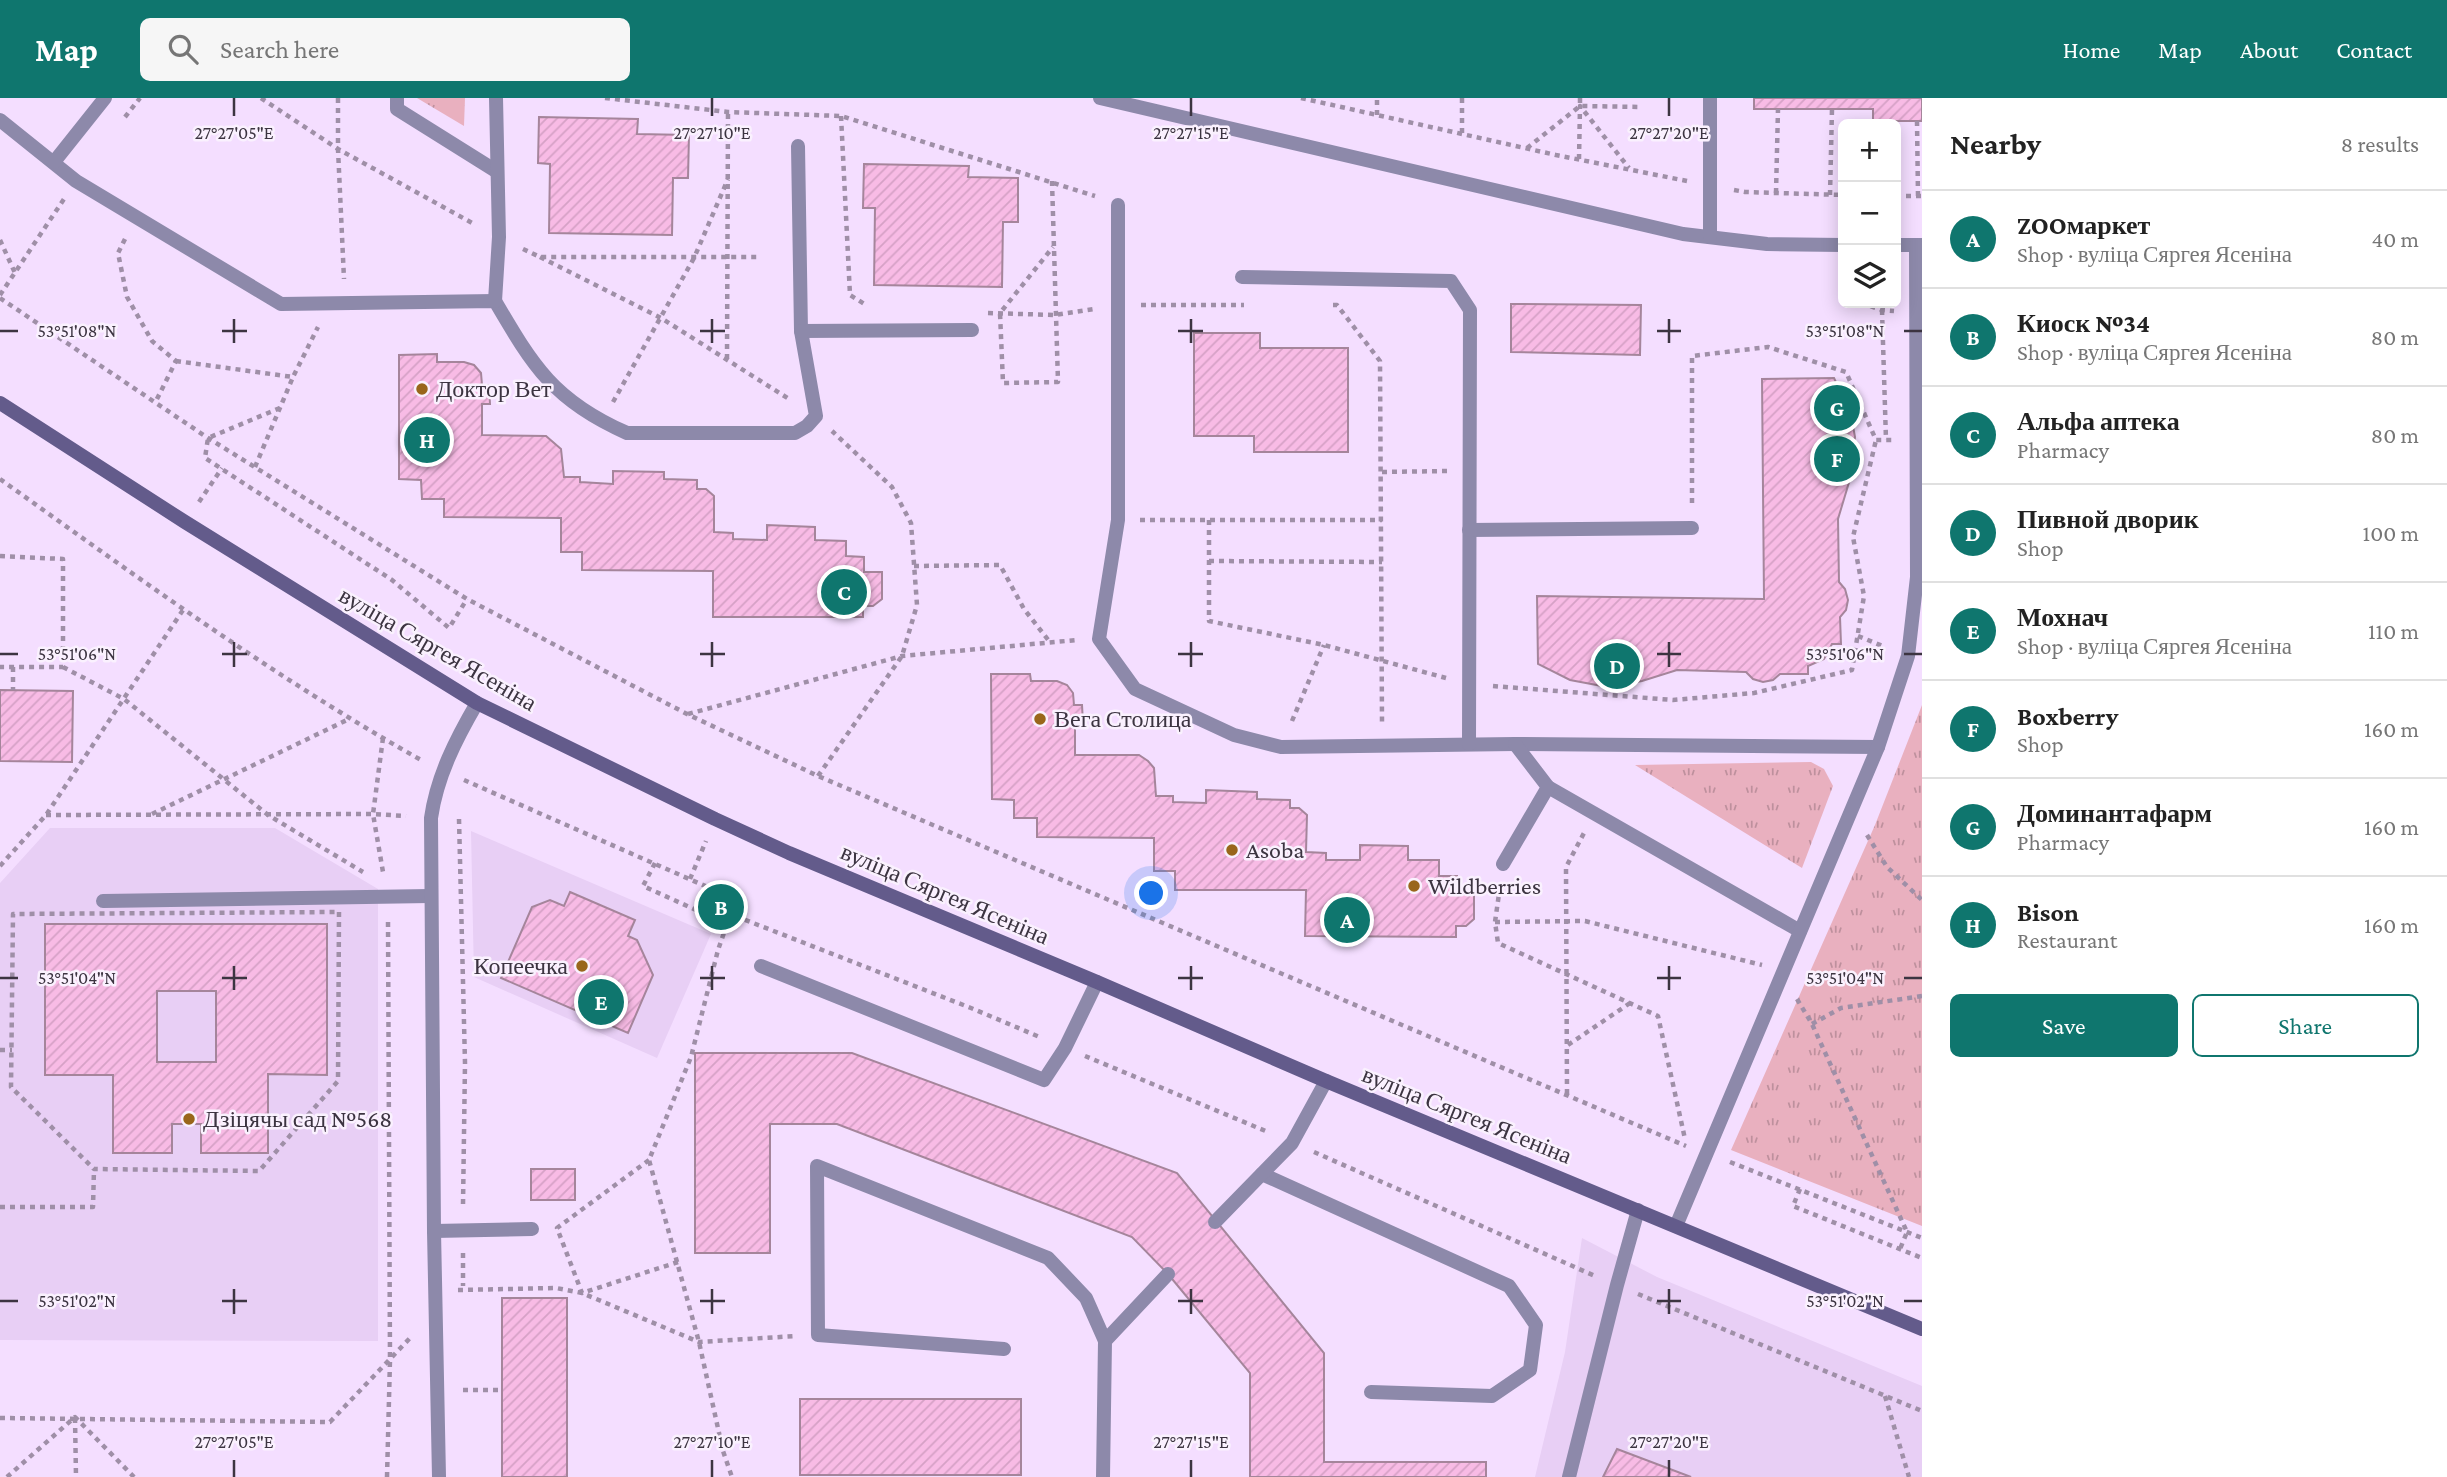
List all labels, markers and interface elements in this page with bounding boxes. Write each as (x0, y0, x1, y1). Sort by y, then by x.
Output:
search box (140, 18, 630, 81)
icon: search (164, 30, 202, 68)
text: Map (35, 31, 98, 68)
text: Search here (220, 35, 339, 64)
text: Home (2063, 36, 2120, 63)
text: Map (2158, 36, 2202, 63)
text: About (2240, 36, 2298, 63)
text: Contact (2336, 36, 2412, 63)
map controls (1838, 119, 1901, 308)
button: + (1838, 119, 1901, 182)
text: 27°27'05"E (194, 123, 274, 143)
text: 27°27'10"E (673, 123, 751, 143)
text: 27°27'15"E (1153, 123, 1229, 143)
text: 27°27'20"E (1629, 123, 1709, 143)
text: Nearby (1950, 127, 2041, 160)
text: 8 results (2341, 131, 2419, 157)
button: − (1838, 182, 1901, 245)
text: ZOOмаркет (2017, 211, 2150, 240)
text: A (1966, 226, 1980, 252)
text: 40 m (2371, 226, 2419, 252)
text: Shop · вуліца Сяргея Ясеніна (2017, 241, 2292, 267)
button: layers (1838, 245, 1901, 308)
text: Киоск №34 (2017, 309, 2150, 338)
text: 53°51'08"N (38, 321, 117, 341)
text: 53°51'08"N (1806, 321, 1885, 341)
text: B (1966, 324, 1980, 350)
text: 80 m (2371, 324, 2419, 350)
text: Shop · вуліца Сяргея Ясеніна (2017, 339, 2292, 365)
place label: Доктор Вет (436, 375, 552, 402)
marker: Доктор Вет (414, 381, 430, 397)
pin: G (1814, 382, 1860, 434)
text: Альфа аптека (2017, 407, 2180, 436)
pin: H (404, 414, 450, 466)
text: C (1966, 422, 1980, 448)
text: 80 m (2371, 422, 2419, 448)
pin: F (1814, 433, 1860, 485)
text: Pharmacy (2017, 437, 2109, 463)
text: Пивной дворик (2017, 505, 2199, 534)
text: D (1965, 520, 1981, 546)
text: 100 m (2363, 520, 2419, 546)
text: Shop (2017, 535, 2064, 561)
pin: C (821, 566, 867, 618)
street label: вуліца Сяргея Ясеніна (335, 581, 542, 716)
text: Мохнач (2017, 603, 2108, 632)
text: E (1966, 618, 1980, 644)
text: 110 m (2368, 618, 2419, 644)
text: Shop · вуліца Сяргея Ясеніна (2017, 633, 2292, 659)
pin: D (1594, 640, 1640, 692)
text: 53°51'06"N (38, 644, 116, 664)
text: 53°51'06"N (1806, 644, 1884, 664)
text: Boxberry (2017, 702, 2118, 731)
place label: Вега Столица (1054, 705, 1192, 732)
marker: Вега Столица (1032, 711, 1048, 727)
text: F (1967, 716, 1979, 742)
text: 160 m (2364, 716, 2419, 742)
text: Shop (2017, 731, 2064, 757)
text: Доминантафарм (2017, 799, 2212, 828)
text: G (1966, 814, 1980, 840)
text: 160 m (2364, 814, 2419, 840)
text: Pharmacy (2017, 829, 2109, 855)
place label: Asoba (1246, 836, 1304, 863)
street label: вуліца Сяргея Ясеніна (837, 837, 1054, 950)
marker: Asoba (1224, 842, 1240, 858)
place label: Wildberries (1428, 872, 1541, 899)
your location (1134, 876, 1168, 910)
marker: Wildberries (1406, 878, 1422, 894)
pin: B (698, 881, 744, 933)
pin: A (1324, 894, 1370, 946)
text: Bison (2017, 898, 2079, 927)
text: H (1965, 912, 1981, 938)
text: 160 m (2364, 912, 2419, 938)
text: Restaurant (2017, 927, 2117, 953)
place label: Копеечка (474, 952, 568, 979)
marker: Копеечка (574, 958, 590, 974)
text: 53°51'04"N (38, 968, 116, 988)
text: 53°51'04"N (1806, 968, 1884, 988)
pin: E (578, 976, 624, 1028)
button: Save (1950, 994, 2178, 1057)
button: Share (2192, 994, 2419, 1057)
street label: вуліца Сяргея Ясеніна (1359, 1060, 1576, 1169)
place label: Дзіцячы сад №568 (203, 1105, 392, 1132)
marker: Дзіцячы сад №568 (181, 1111, 197, 1127)
text: 53°51'02"N (38, 1291, 116, 1311)
text: 53°51'02"N (1806, 1291, 1884, 1311)
text: 27°27'05"E (194, 1432, 274, 1452)
text: 27°27'10"E (673, 1432, 751, 1452)
text: 27°27'15"E (1153, 1432, 1229, 1452)
text: 27°27'20"E (1629, 1432, 1709, 1452)

